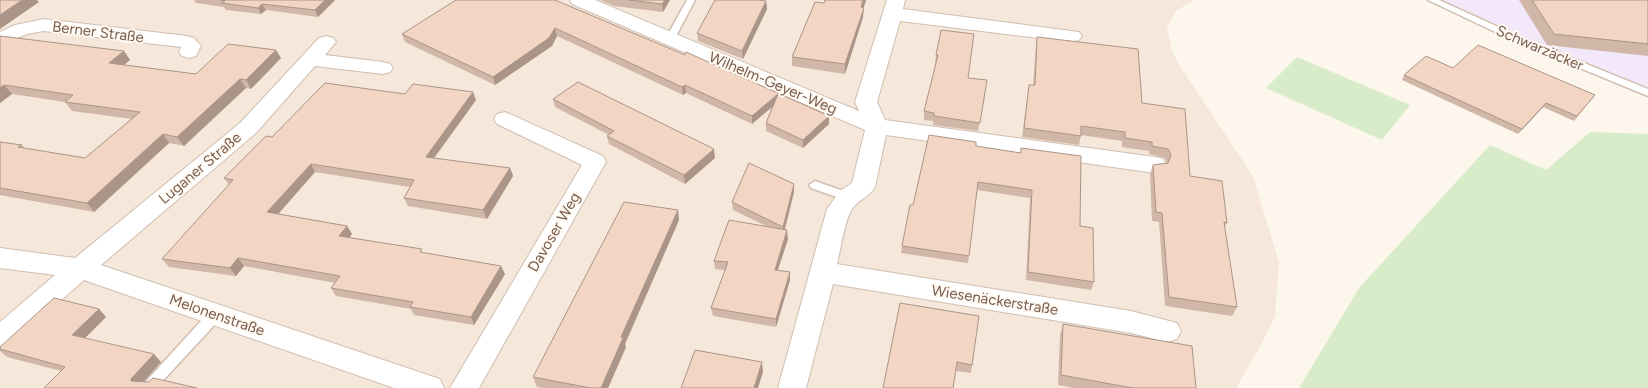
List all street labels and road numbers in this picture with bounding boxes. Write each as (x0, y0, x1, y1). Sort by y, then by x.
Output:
street label: Berner Straße (51, 17, 145, 47)
street label: Schwarzäcker (1494, 21, 1586, 75)
street label: Wilhelm-Geyer-Weg (706, 48, 840, 118)
street label: Luganer Straße (155, 128, 245, 208)
street label: Davoser Weg (524, 189, 584, 275)
street label: Wiesenäckerstraße (930, 281, 1060, 319)
street label: Melonenstraße (167, 290, 267, 340)

